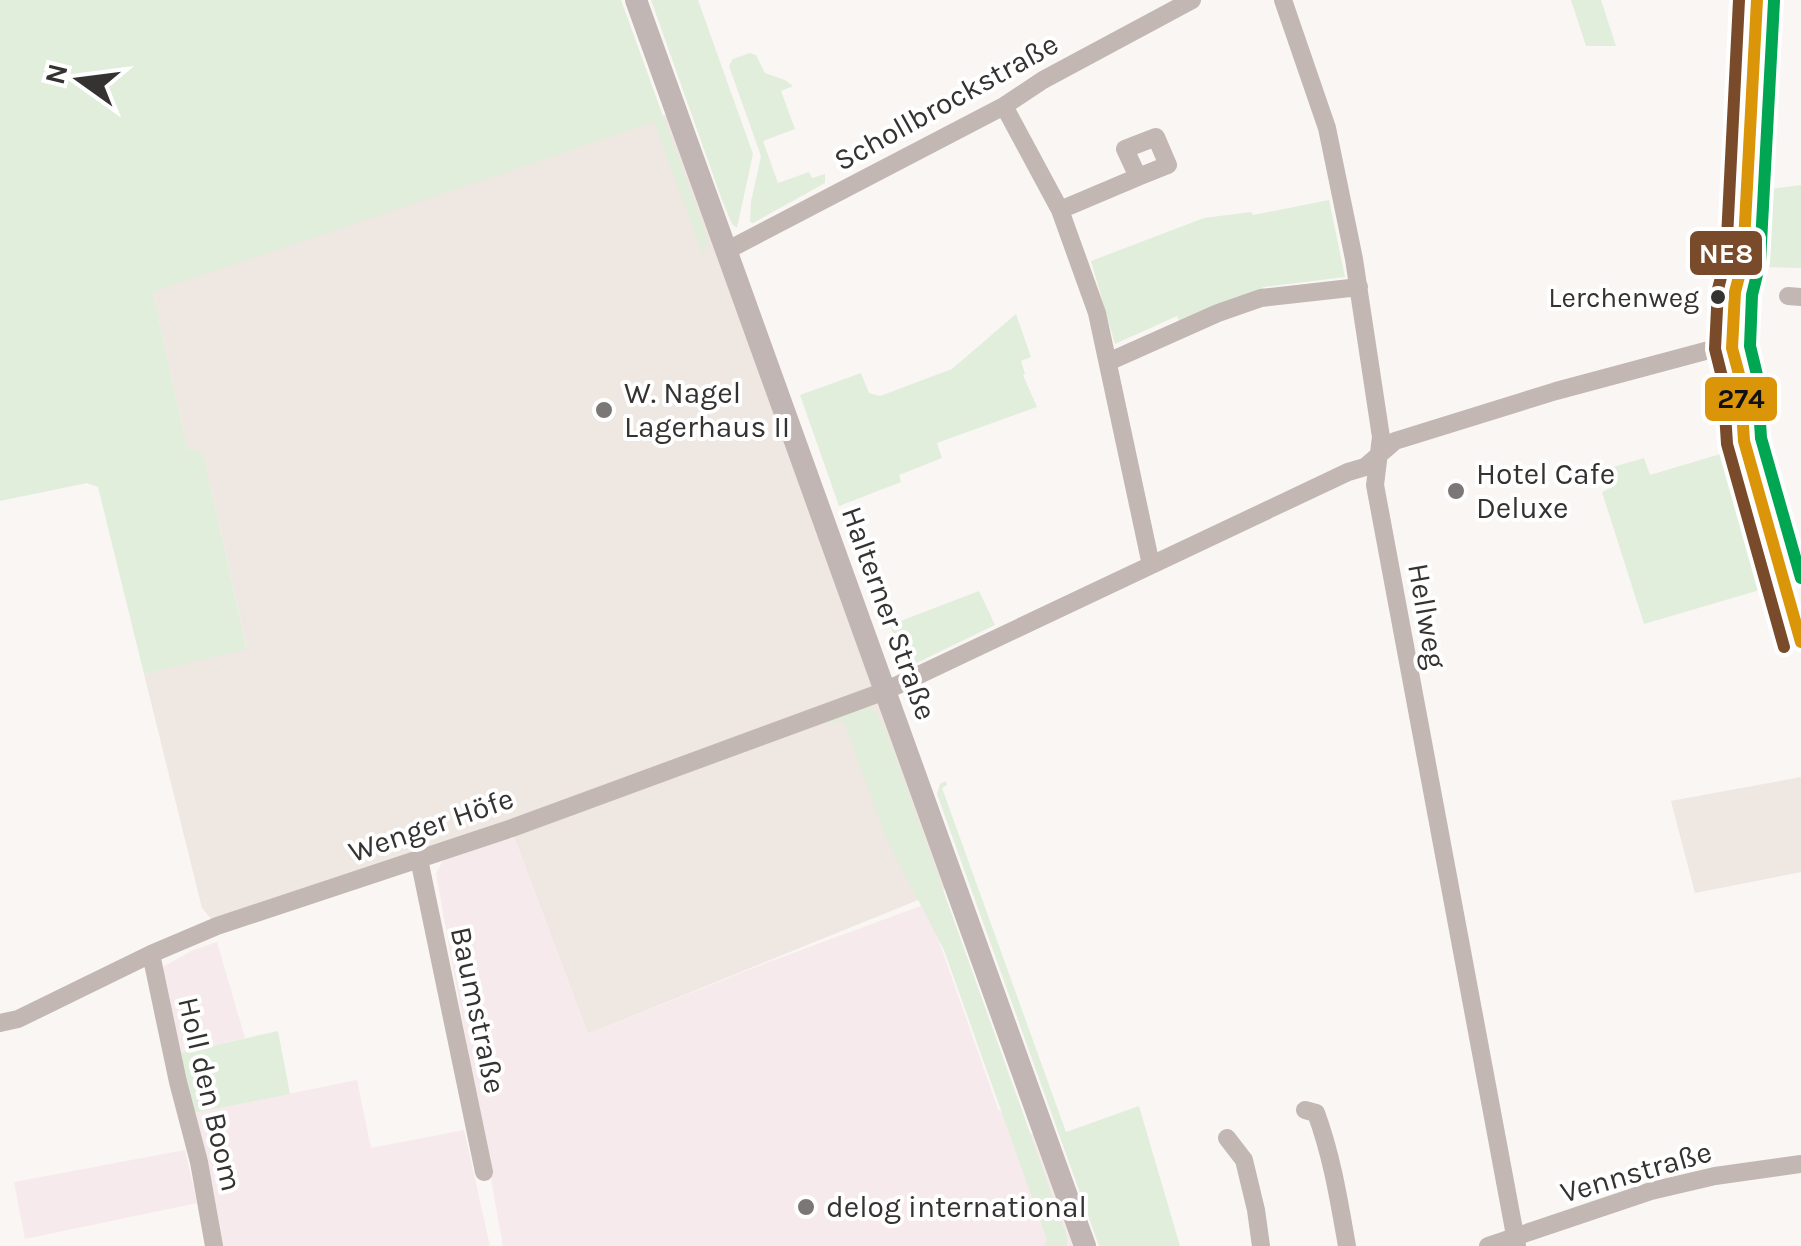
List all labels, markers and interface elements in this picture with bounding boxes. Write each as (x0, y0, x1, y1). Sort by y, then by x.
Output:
street label: Schollbrockstraße (828, 26, 1064, 178)
north arrow (30, 30, 130, 130)
text: N (38, 60, 75, 88)
line badge: NE8 (1688, 229, 1764, 277)
text: NE8 (1699, 237, 1753, 270)
place label: Lerchenweg (1548, 281, 1699, 314)
marker: Lerchenweg (1708, 287, 1728, 307)
place label: W. Nagel Lagerhaus II (624, 375, 790, 445)
line badge: 274 (1703, 375, 1779, 423)
text: 274 (1717, 382, 1765, 415)
marker: W. Nagel Lagerhaus II (593, 399, 615, 421)
place label: Hotel Cafe Deluxe (1476, 456, 1615, 526)
marker: Hotel Cafe Deluxe (1445, 480, 1467, 502)
street label: Halterner Straße (834, 501, 944, 725)
street label: Hellweg (1400, 561, 1454, 672)
street label: Wenger Höfe (344, 780, 518, 870)
street label: Baumstraße (443, 923, 513, 1097)
street label: Holl den Boom (170, 993, 250, 1195)
street label: Vennstraße (1556, 1133, 1716, 1211)
place label: delog international (826, 1189, 1087, 1225)
marker: delog international (795, 1196, 817, 1218)

